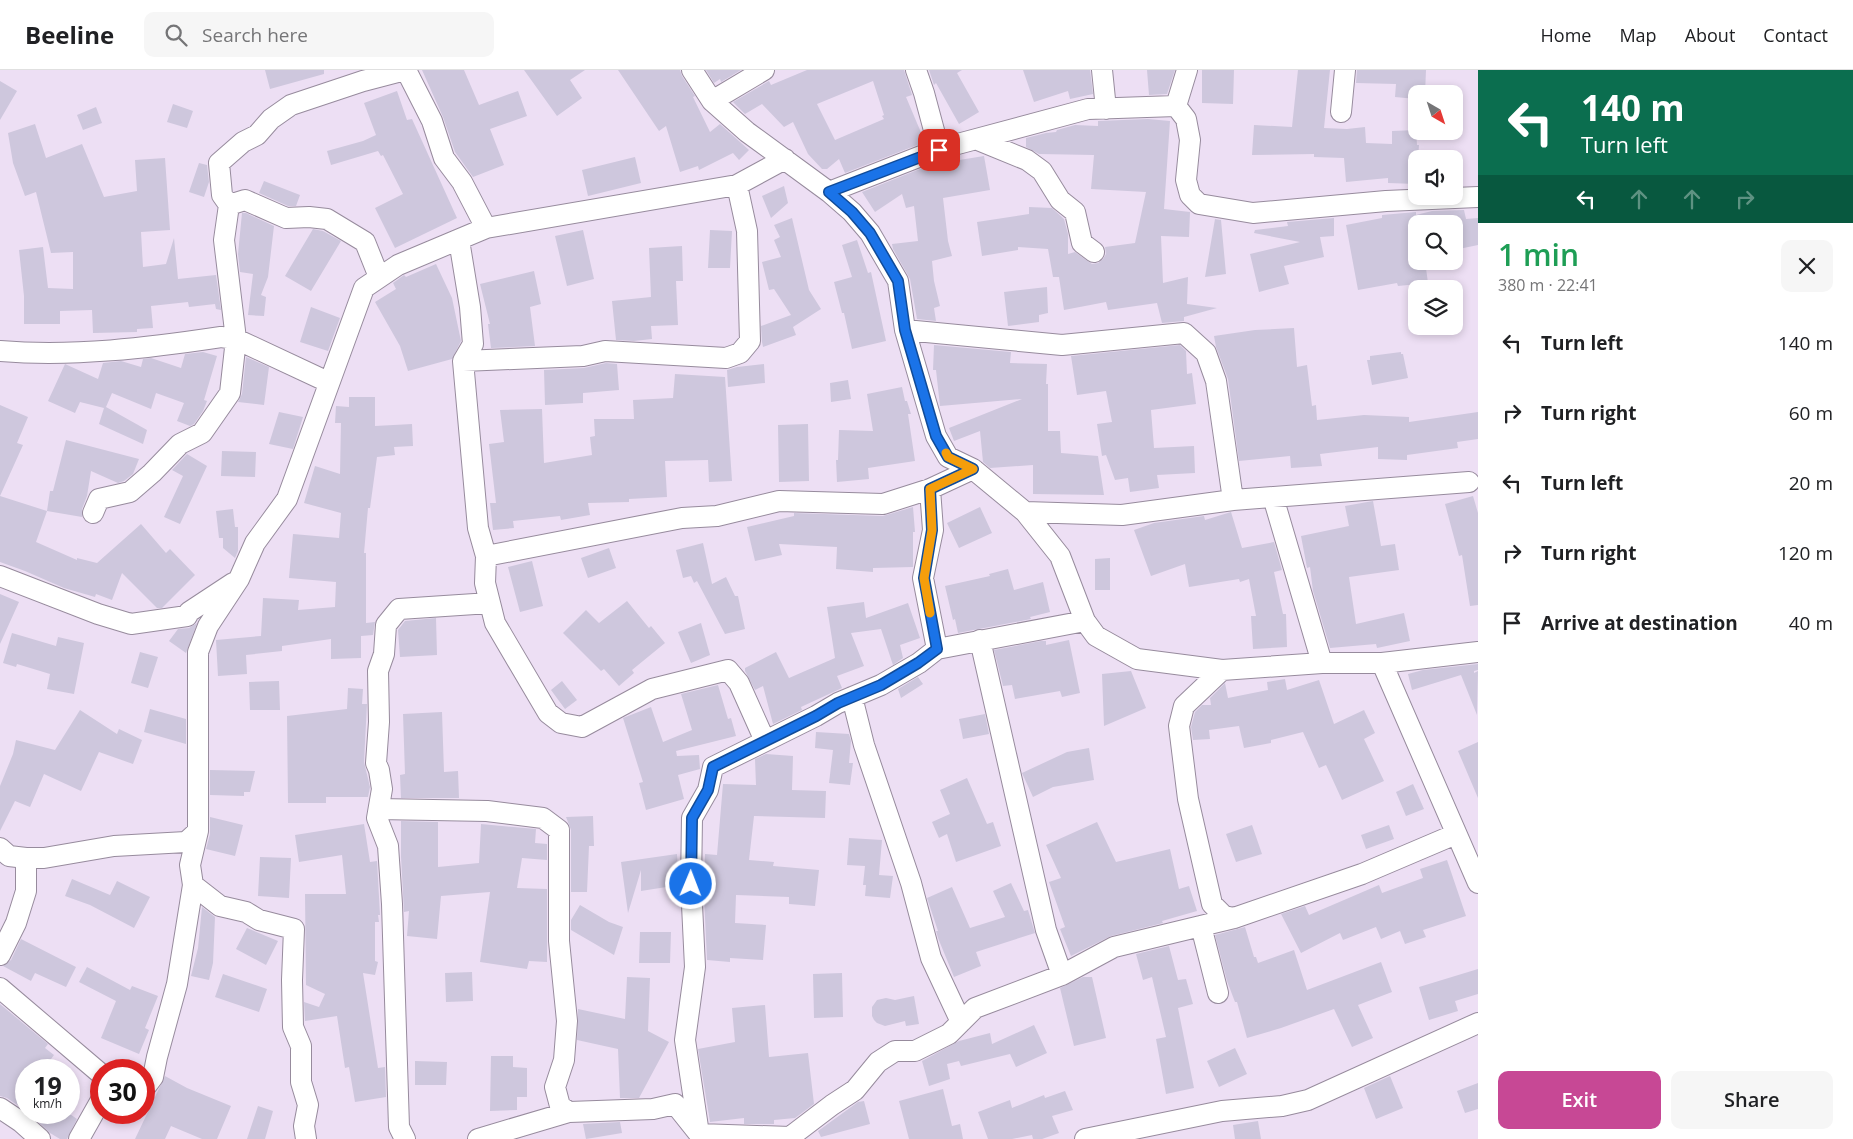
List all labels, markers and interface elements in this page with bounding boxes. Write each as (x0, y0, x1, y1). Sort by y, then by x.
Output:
search box (144, 12, 494, 57)
text: Beeline (25, 18, 114, 51)
icon: search (162, 21, 190, 49)
text: Search here (202, 22, 308, 48)
text: Home (1541, 23, 1591, 47)
text: Map (1619, 23, 1657, 47)
text: About (1685, 23, 1735, 47)
text: Contact (1763, 23, 1828, 47)
text: 140 m (1581, 84, 1685, 131)
north arrow (1408, 85, 1462, 140)
map controls (1408, 85, 1463, 335)
icon: left (1498, 90, 1563, 155)
pin (918, 129, 960, 171)
text: Turn left (1581, 129, 1668, 159)
icon: arrive (925, 136, 953, 164)
button: sound (1408, 150, 1463, 205)
icon: left (1572, 185, 1600, 213)
icon: ahead (1625, 185, 1653, 213)
icon: ahead (1678, 185, 1706, 213)
icon: right (1731, 185, 1759, 213)
button: search (1408, 215, 1463, 270)
text: 1 min (1498, 234, 1579, 275)
button: close (1781, 240, 1833, 292)
text: 380 m · 22:41 (1498, 274, 1598, 296)
button: layers (1408, 280, 1463, 335)
icon: left (1498, 329, 1526, 357)
text: Turn left (1541, 330, 1623, 356)
text: 140 m (1778, 330, 1833, 356)
icon: right (1498, 399, 1526, 427)
text: Turn right (1541, 400, 1636, 426)
text: 60 m (1789, 400, 1833, 426)
icon: left (1498, 469, 1526, 497)
text: Turn left (1541, 470, 1623, 496)
text: 20 m (1789, 470, 1833, 496)
icon: right (1498, 539, 1526, 567)
text: Turn right (1541, 540, 1636, 566)
text: 120 m (1778, 540, 1833, 566)
icon: arrive (1498, 609, 1526, 637)
text: Arrive at destination (1541, 610, 1738, 636)
text: 40 m (1789, 610, 1833, 636)
position arrow (664, 857, 716, 909)
speed limit sign: 30 (90, 1059, 155, 1124)
text: 19 (33, 1068, 62, 1102)
button: Exit (1498, 1071, 1661, 1129)
button: Share (1671, 1071, 1833, 1129)
text: km/h (33, 1095, 62, 1112)

